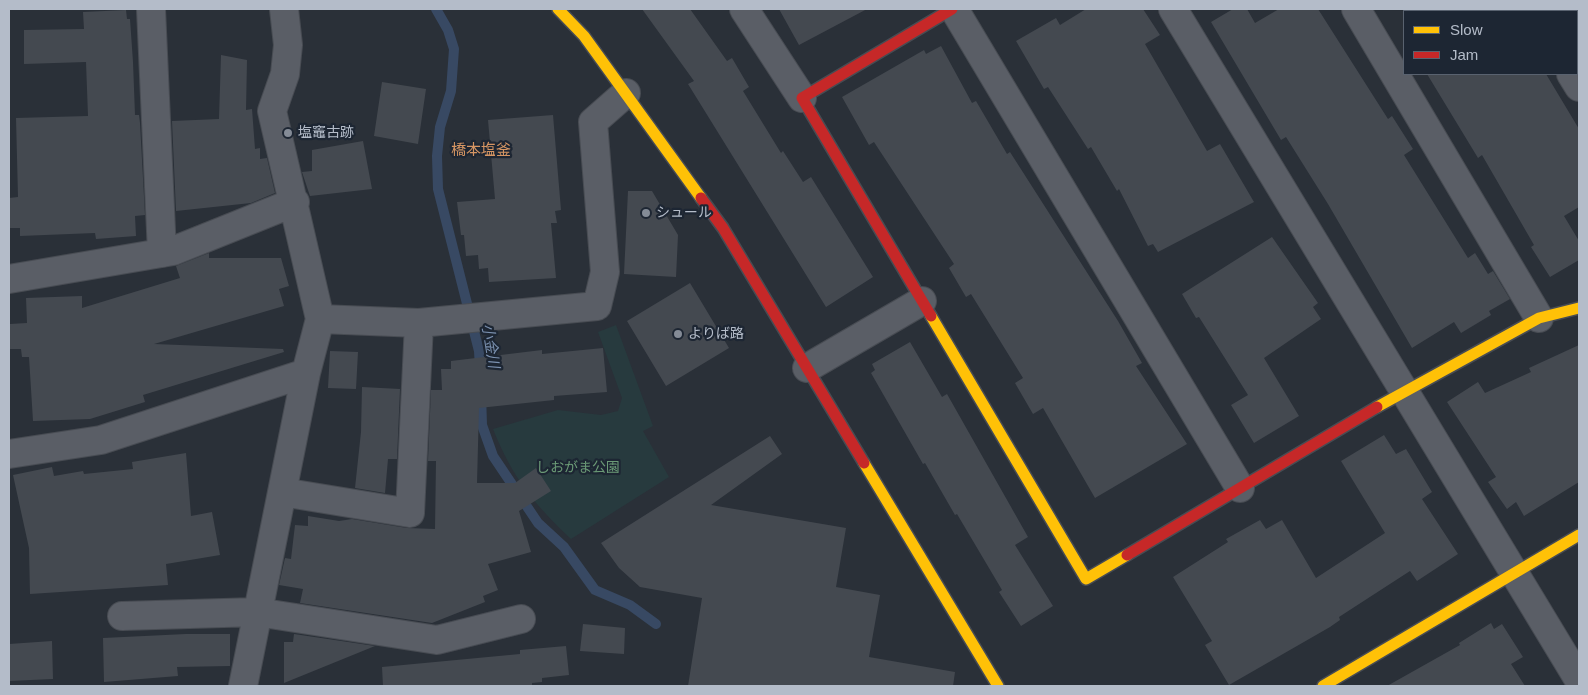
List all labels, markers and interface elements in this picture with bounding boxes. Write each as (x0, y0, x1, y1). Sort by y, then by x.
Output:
legend (1403, 10, 1578, 75)
text: Slow (1450, 21, 1483, 38)
text: Jam (1450, 46, 1478, 63)
place label: 塩竈古跡 (298, 125, 354, 141)
marker: 塩竈古跡 (282, 127, 294, 139)
district label: 橋本塩釜 (451, 142, 511, 160)
place label: シュール (656, 205, 712, 221)
marker: シュール (640, 207, 652, 219)
water label: 小金川 (478, 322, 502, 370)
place label: よりば路 (688, 326, 744, 342)
marker: よりば路 (672, 328, 684, 340)
park label: しおがま公園 (536, 460, 620, 476)

